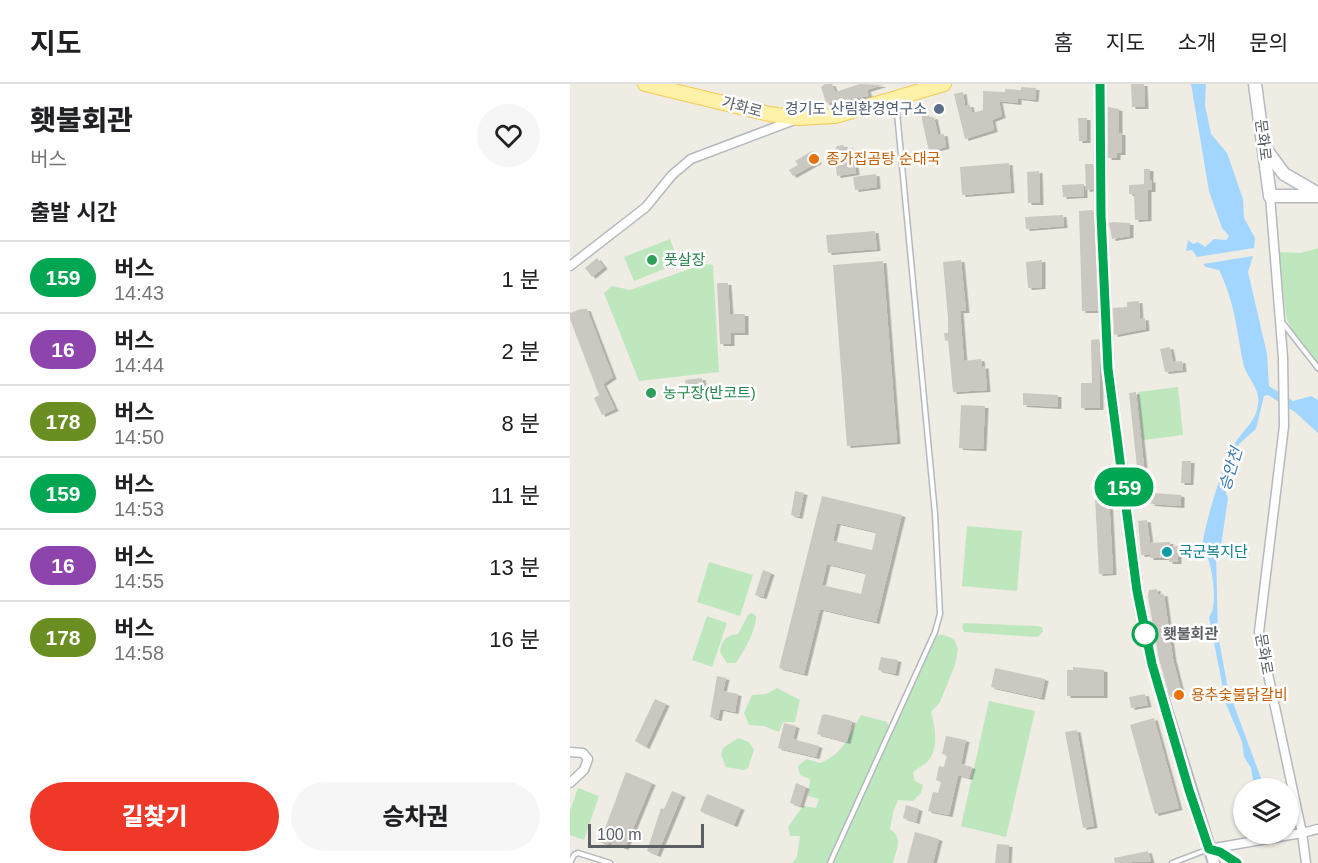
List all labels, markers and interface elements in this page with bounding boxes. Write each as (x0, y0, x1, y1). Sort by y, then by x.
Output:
text: 지도 (30, 28, 82, 59)
text: 홈 (1054, 31, 1073, 54)
text: 지도 (1106, 31, 1145, 54)
text: 소개 (1178, 31, 1216, 54)
text: 문의 (1249, 31, 1288, 54)
street label: 가화로 (720, 93, 764, 120)
place label: 경기도 산림환경연구소 (785, 100, 927, 117)
marker: 경기도 산림환경연구소 (932, 102, 946, 116)
button: heart (477, 104, 540, 167)
text: 횃불회관 (30, 105, 133, 136)
street label: 문화로 (1253, 118, 1274, 162)
text: 버스 (30, 148, 67, 170)
place label: 종가집곰탕 순대국 (826, 150, 941, 167)
marker: 종가집곰탕 순대국 (807, 152, 821, 166)
text: 출발 시간 (30, 200, 117, 225)
place label: 풋살장 (664, 251, 706, 268)
marker: 풋살장 (645, 253, 659, 267)
text: 버스 (114, 256, 154, 281)
text: 159 (45, 266, 81, 289)
text: 1 분 (501, 267, 540, 292)
text: 14:43 (114, 282, 164, 304)
text: 버스 (114, 328, 154, 353)
text: 16 (51, 338, 75, 361)
text: 2 분 (501, 339, 540, 364)
text: 14:44 (114, 354, 164, 376)
place label: 농구장(반코트) (663, 384, 756, 401)
marker: 농구장(반코트) (644, 386, 658, 400)
text: 버스 (114, 400, 154, 425)
text: 178 (45, 410, 81, 433)
text: 8 분 (501, 411, 540, 436)
text: 14:50 (114, 426, 164, 448)
water label: 승안천 (1216, 443, 1246, 493)
line badge: 159 (1090, 468, 1158, 506)
text: 버스 (114, 472, 154, 497)
text: 159 (1106, 476, 1142, 499)
text: 159 (45, 482, 81, 505)
text: 11 분 (491, 483, 540, 508)
text: 14:53 (114, 498, 164, 520)
place label: 국군복지단 (1179, 543, 1248, 560)
text: 버스 (114, 544, 154, 569)
marker: 국군복지단 (1160, 545, 1174, 559)
text: 16 (51, 554, 75, 577)
text: 13 분 (489, 555, 540, 580)
text: 14:55 (114, 570, 164, 592)
text: 버스 (114, 616, 154, 641)
marker: 횃불회관 (1132, 621, 1158, 647)
place label: 횃불회관 (1163, 625, 1218, 642)
text: 178 (45, 626, 81, 649)
text: 16 분 (489, 627, 540, 652)
street label: 문화로 (1253, 632, 1276, 676)
text: 14:58 (114, 642, 164, 664)
place label: 용추숯불닭갈비 (1191, 686, 1288, 703)
marker: 용추숯불닭갈비 (1172, 688, 1186, 702)
map controls (1233, 778, 1299, 844)
button: layers (1233, 778, 1299, 844)
button: 길찾기 (30, 782, 279, 851)
button: 승차권 (291, 782, 540, 851)
scale bar (588, 821, 704, 848)
text: 100 m (597, 826, 641, 843)

